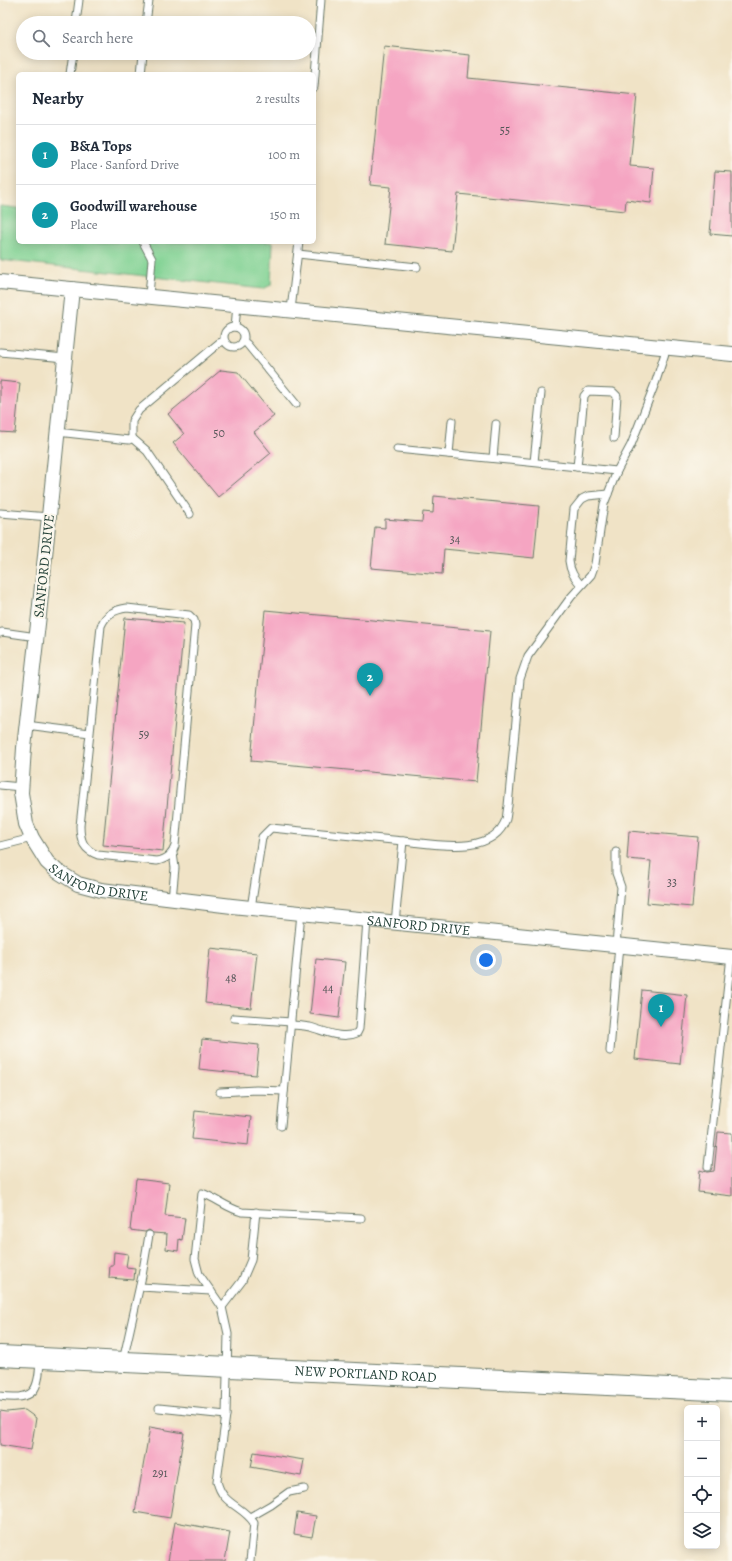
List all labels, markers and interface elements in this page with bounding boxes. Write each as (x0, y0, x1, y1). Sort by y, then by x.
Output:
search box (16, 16, 316, 60)
icon: search (30, 27, 52, 49)
text: Search here (62, 28, 133, 48)
text: Nearby (32, 87, 83, 110)
text: 2 results (256, 90, 300, 107)
house number: 55 (500, 122, 510, 138)
text: B&A Tops (70, 136, 132, 156)
text: 1 (43, 146, 47, 163)
text: 100 m (268, 146, 300, 163)
text: Place · Sanford Drive (70, 156, 179, 173)
text: Goodwill warehouse (70, 196, 197, 216)
text: 2 (42, 206, 48, 223)
text: 150 m (270, 206, 300, 223)
text: Place (70, 216, 98, 233)
house number: 50 (213, 425, 225, 441)
street label: SANFORD DRIVE (29, 513, 59, 619)
house number: 34 (450, 531, 461, 547)
pin: 2 (357, 663, 383, 696)
house number: 59 (139, 726, 149, 742)
street label: SANFORD DRIVE (45, 859, 149, 905)
house number: 33 (667, 874, 677, 890)
street label: SANFORD DRIVE (366, 910, 471, 940)
your location (476, 950, 496, 970)
house number: 48 (225, 970, 237, 986)
house number: 44 (323, 980, 334, 996)
pin: 1 (648, 994, 674, 1027)
street label: NEW PORTLAND ROAD (294, 1361, 437, 1386)
map controls (684, 1405, 720, 1549)
button: + (684, 1405, 720, 1441)
button: − (684, 1441, 720, 1477)
house number: 291 (152, 1465, 168, 1481)
button: locate (684, 1477, 720, 1513)
button: layers (684, 1513, 720, 1549)

